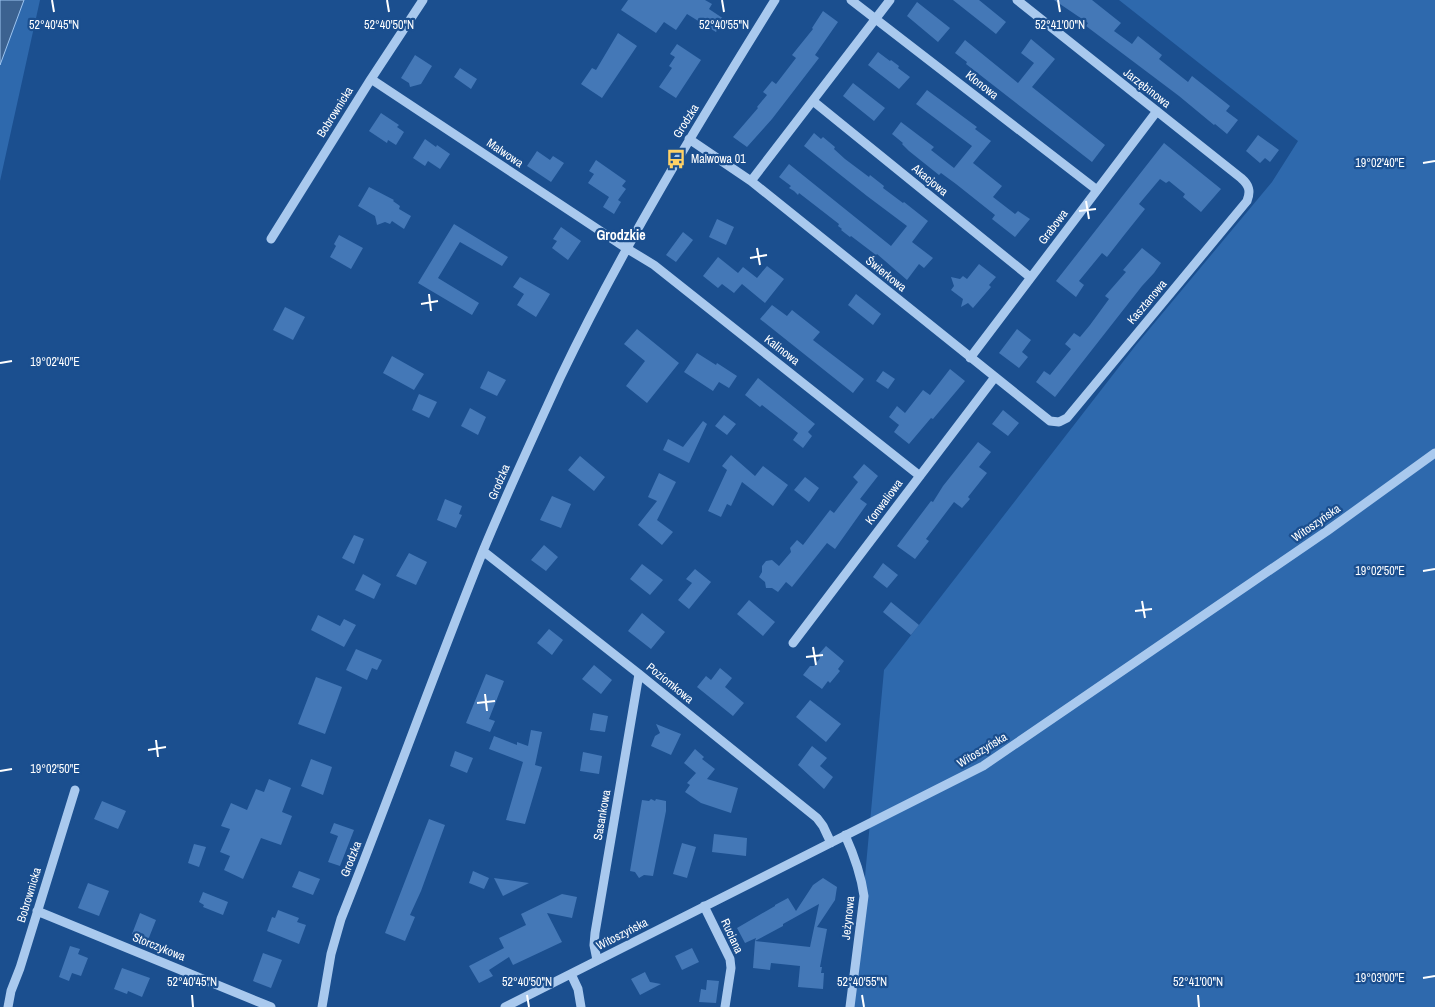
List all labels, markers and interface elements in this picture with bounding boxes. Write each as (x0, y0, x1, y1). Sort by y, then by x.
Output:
text: 52°40'45"N (29, 17, 79, 33)
text: 52°40'50"N (364, 17, 414, 33)
text: 52°40'55"N (699, 17, 749, 33)
text: 52°41'00"N (1035, 17, 1085, 33)
street label: Jarzębinowa (1120, 65, 1174, 112)
street label: Klonowa (962, 67, 1002, 103)
street label: Bobrownicka (313, 83, 357, 140)
street label: Grodzka (669, 101, 703, 141)
street label: Malwowa (484, 135, 527, 171)
bus stop icon: Malwowa 01 (665, 148, 687, 170)
place label: Malwowa 01 (691, 151, 746, 167)
text: 19°02'40"E (1355, 155, 1405, 171)
street label: Akacjowa (908, 160, 952, 200)
street label: Grabowa (1035, 206, 1072, 248)
district label: Grodzkie (596, 226, 646, 244)
street label: Świerkowa (862, 253, 910, 296)
street label: Kasztanowa (1124, 276, 1171, 328)
street label: Kalinowa (761, 331, 803, 369)
text: 19°02'40"E (30, 354, 80, 370)
street label: Grodzka (484, 461, 514, 502)
street label: Konwaliowa (862, 476, 907, 528)
street label: Witoszyńska (1289, 500, 1344, 546)
text: 19°02'50"E (1355, 563, 1405, 579)
street label: Poziomkowa (643, 659, 697, 707)
street label: Witoszyńska (954, 729, 1010, 771)
text: 19°02'50"E (30, 761, 80, 777)
street label: Sasankowa (590, 788, 614, 841)
street label: Grodzka (337, 838, 365, 879)
street label: Bobrownicka (13, 865, 45, 925)
street label: Jeżynowa (838, 895, 858, 941)
street label: Witoszyńska (594, 914, 651, 954)
street label: Ruciana (717, 916, 747, 956)
street label: Storczykowa (130, 929, 188, 965)
text: 19°03'00"E (1355, 970, 1405, 986)
text: 52°40'45"N (167, 974, 217, 990)
text: 52°40'50"N (502, 974, 552, 990)
text: 52°40'55"N (837, 974, 887, 990)
text: 52°41'00"N (1173, 974, 1223, 990)

